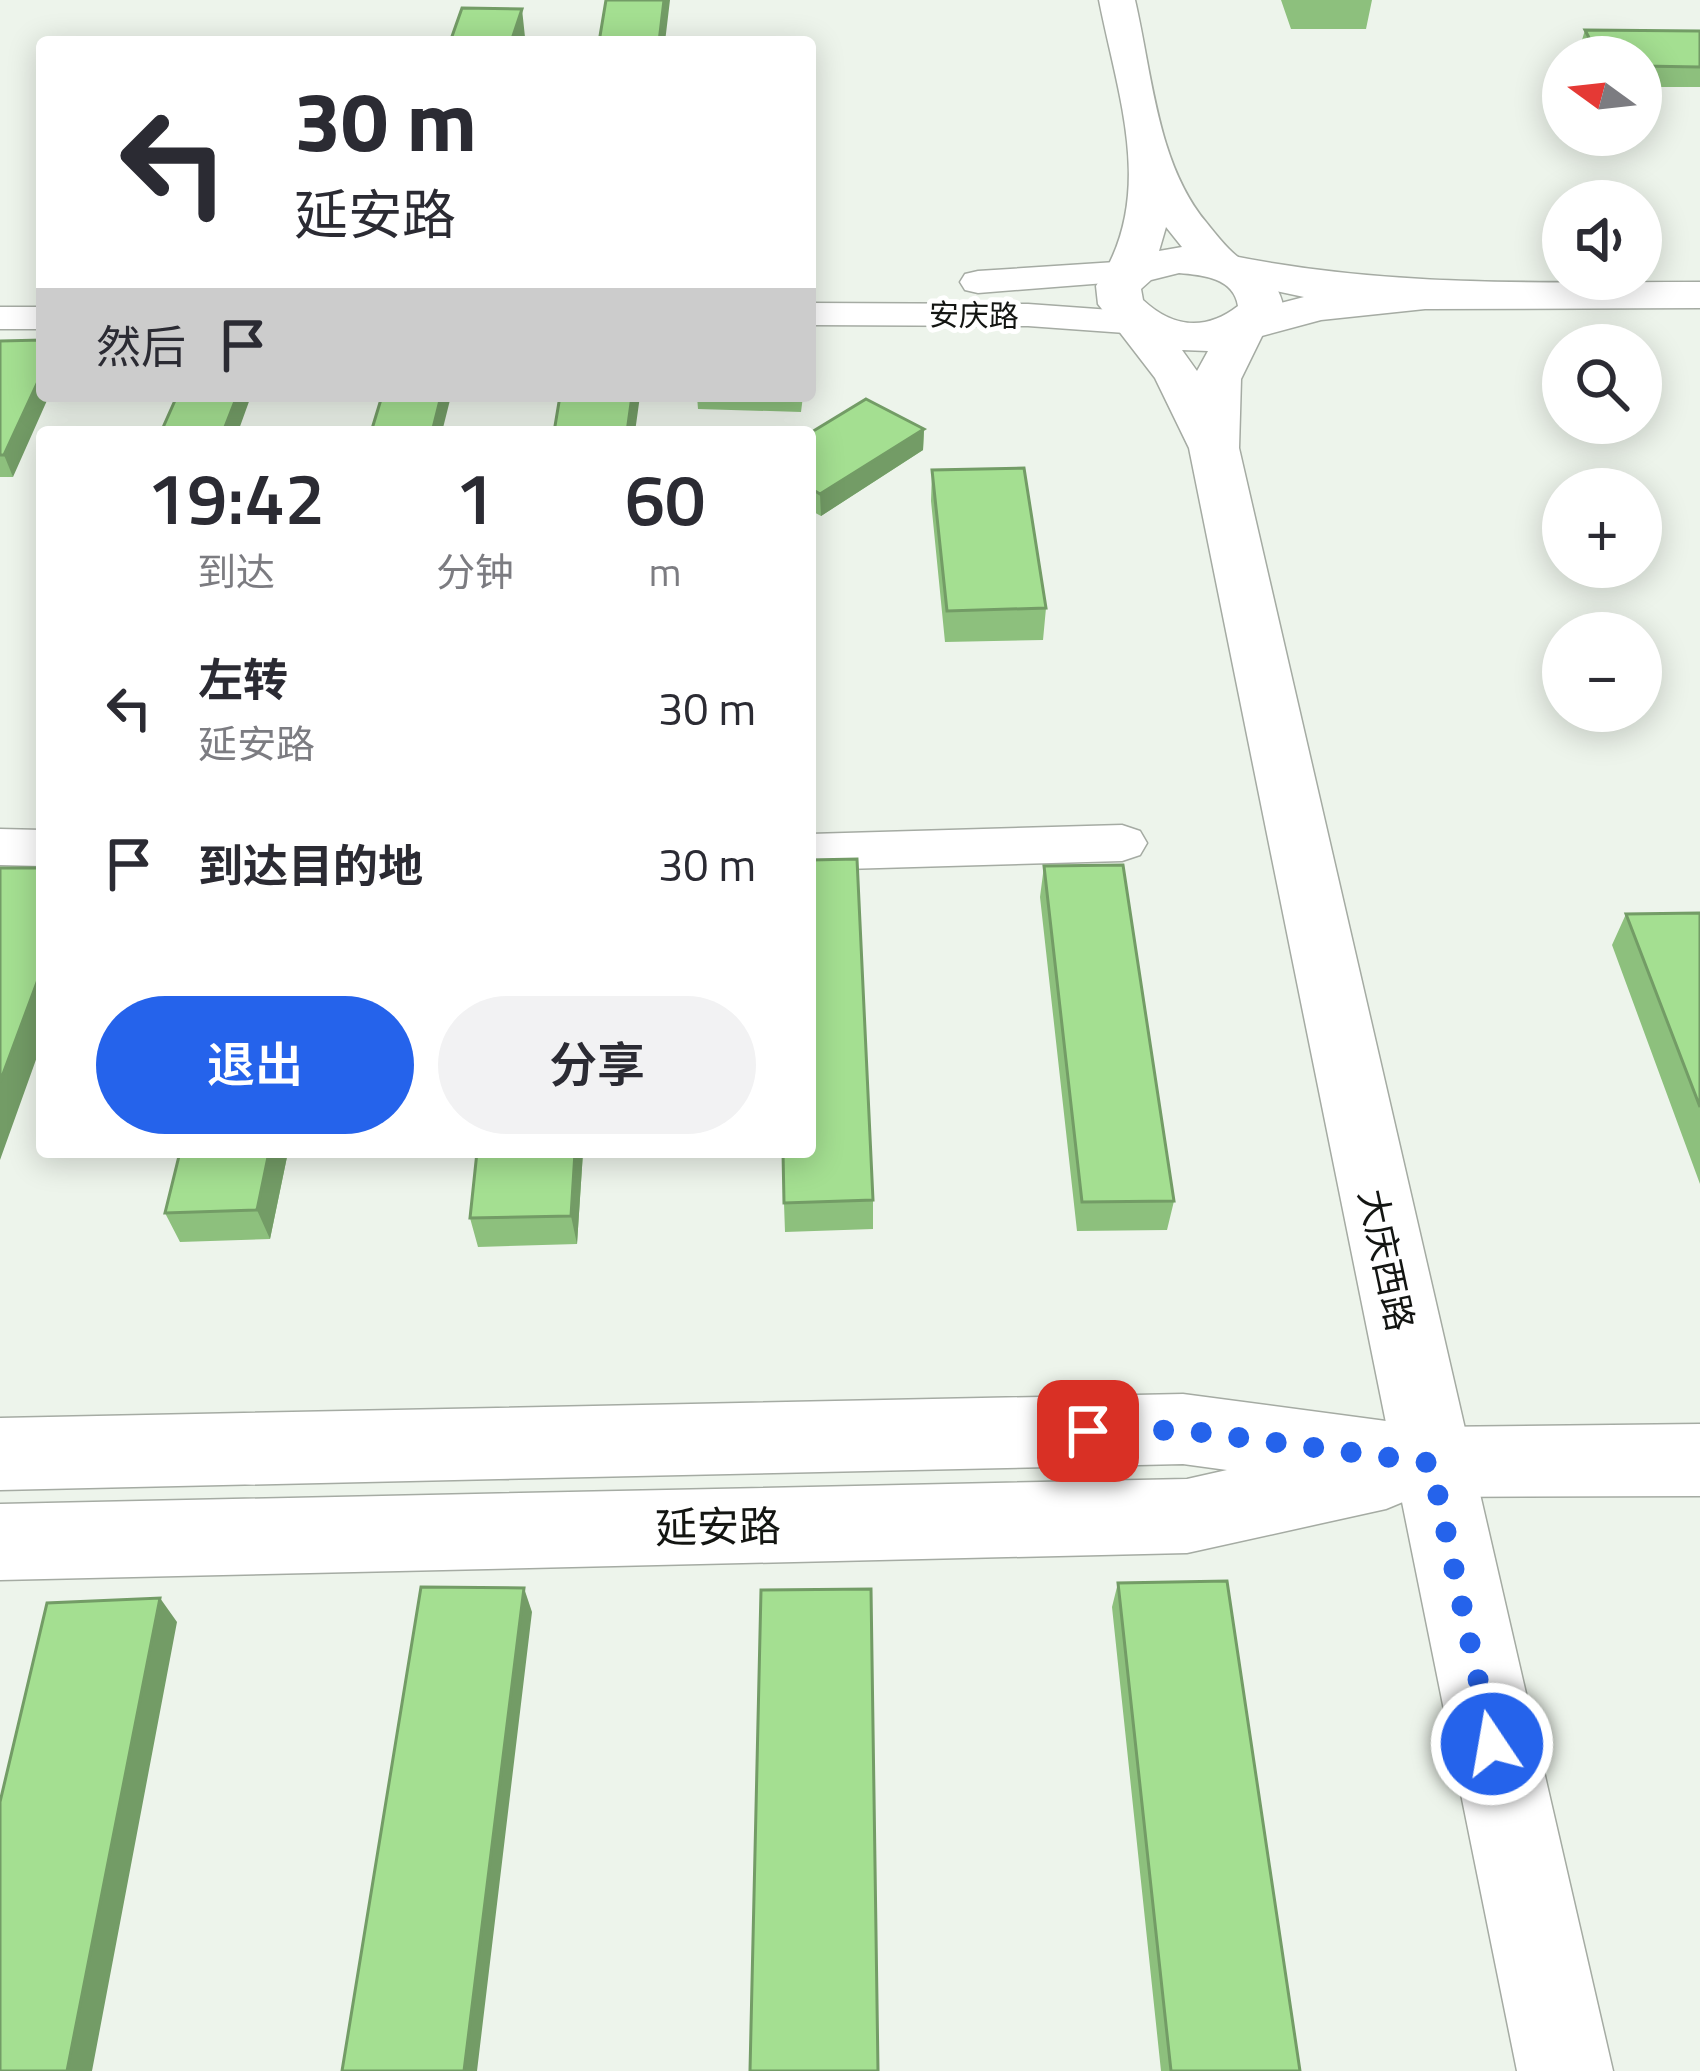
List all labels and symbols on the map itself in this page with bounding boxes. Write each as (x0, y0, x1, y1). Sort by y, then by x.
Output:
north arrow (1542, 36, 1662, 156)
street label: 安庆路 (929, 291, 1019, 339)
street label: 大庆西路 (1345, 1184, 1429, 1336)
pin (1037, 1380, 1139, 1482)
street label: 延安路 (654, 1493, 782, 1559)
position arrow (1429, 1681, 1555, 1807)

